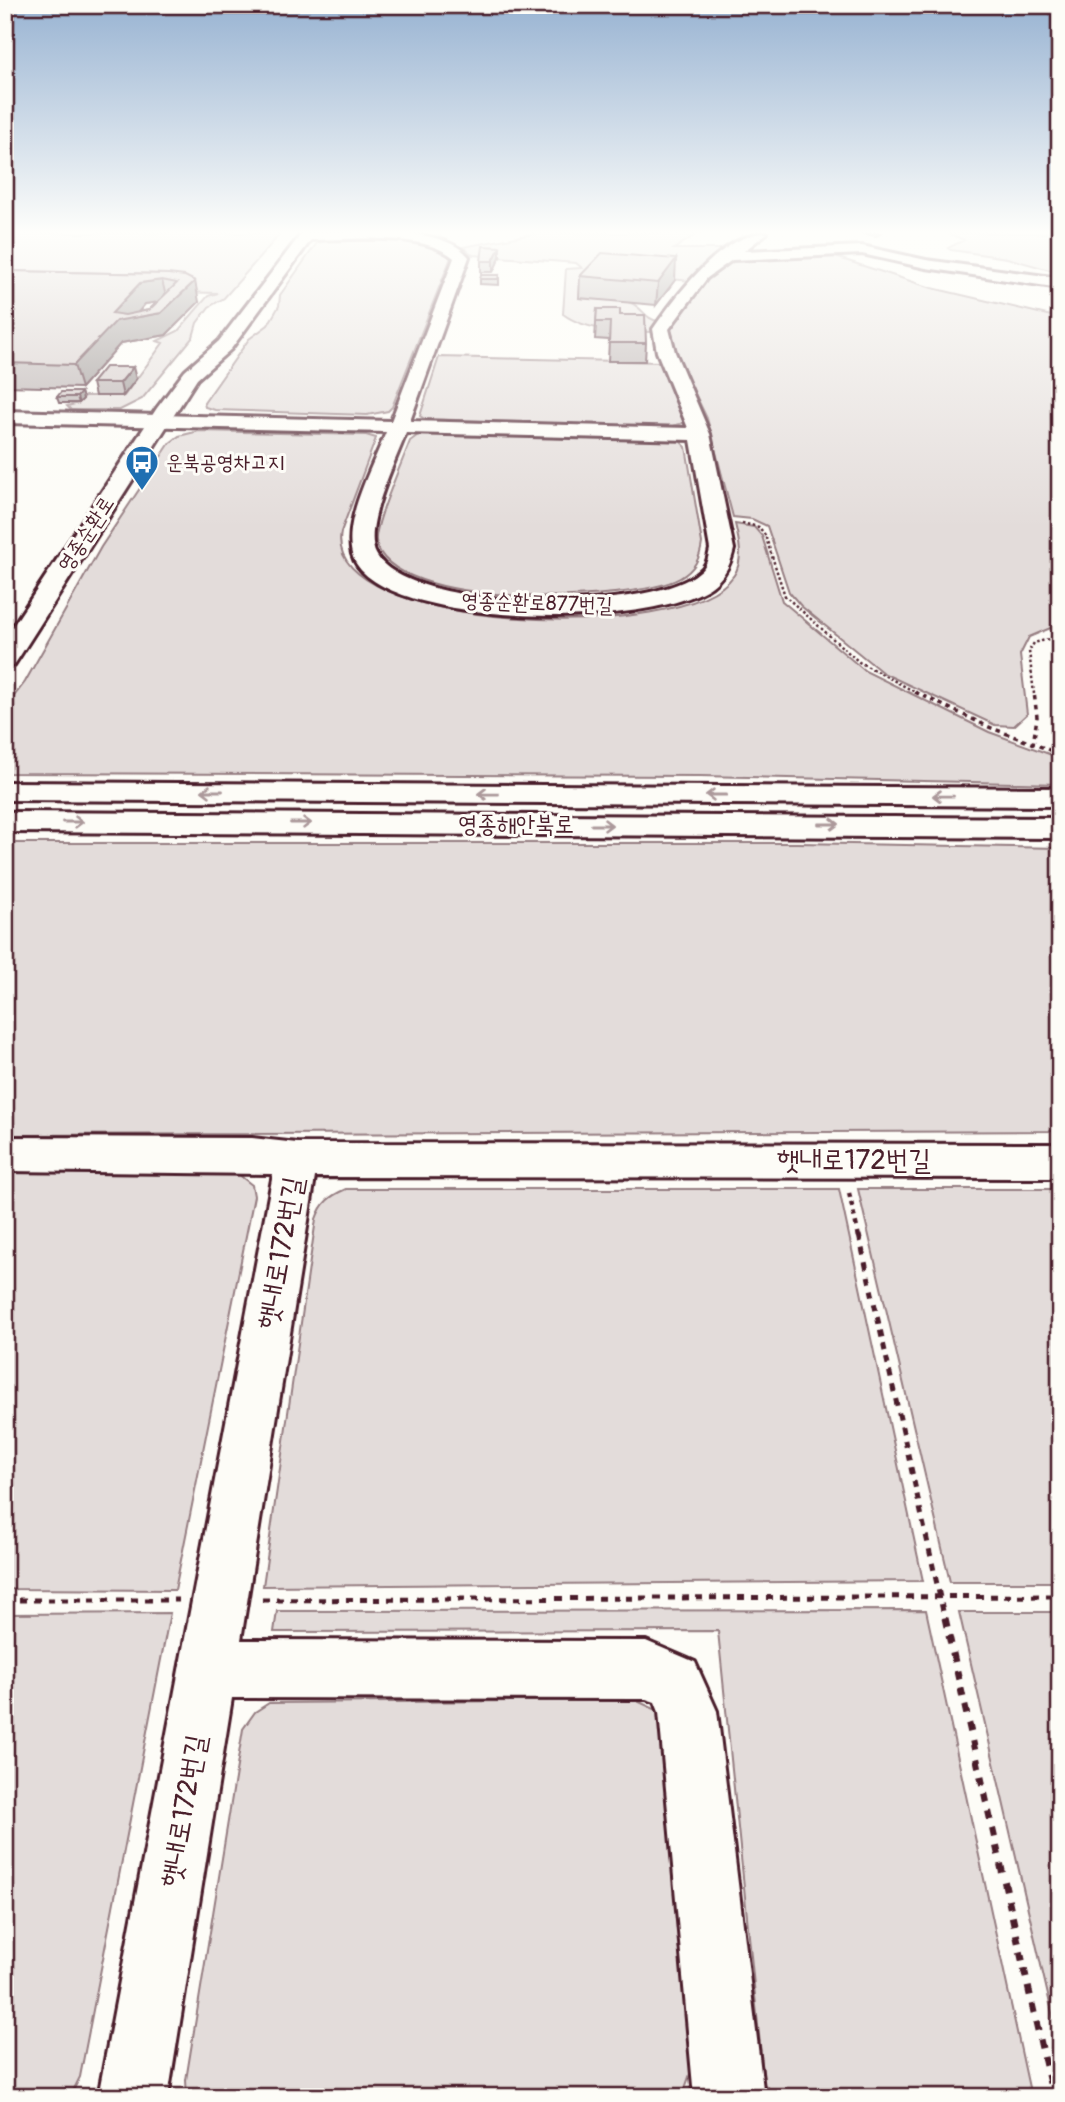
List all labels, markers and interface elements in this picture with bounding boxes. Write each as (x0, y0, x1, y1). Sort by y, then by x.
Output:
bus stop icon: 운북공영차고지 (123, 443, 161, 492)
place label: 운북공영차고지 (166, 449, 284, 476)
street label: 영종순환로 (52, 491, 120, 577)
street label: 영종순환로877번길 (461, 587, 613, 619)
one-way arrow (200, 784, 223, 798)
one-way arrow (477, 787, 500, 800)
one-way arrow (704, 788, 727, 802)
one-way arrow (932, 789, 955, 803)
street label: 영종해안북로 (458, 810, 574, 839)
one-way arrow (62, 815, 85, 829)
one-way arrow (289, 816, 312, 830)
one-way arrow (818, 817, 841, 831)
one-way arrow (590, 818, 613, 832)
street label: 햇내로172번길 (777, 1143, 931, 1178)
street label: 햇내로172번길 (250, 1174, 312, 1332)
street label: 햇내로172번길 (153, 1732, 215, 1890)

